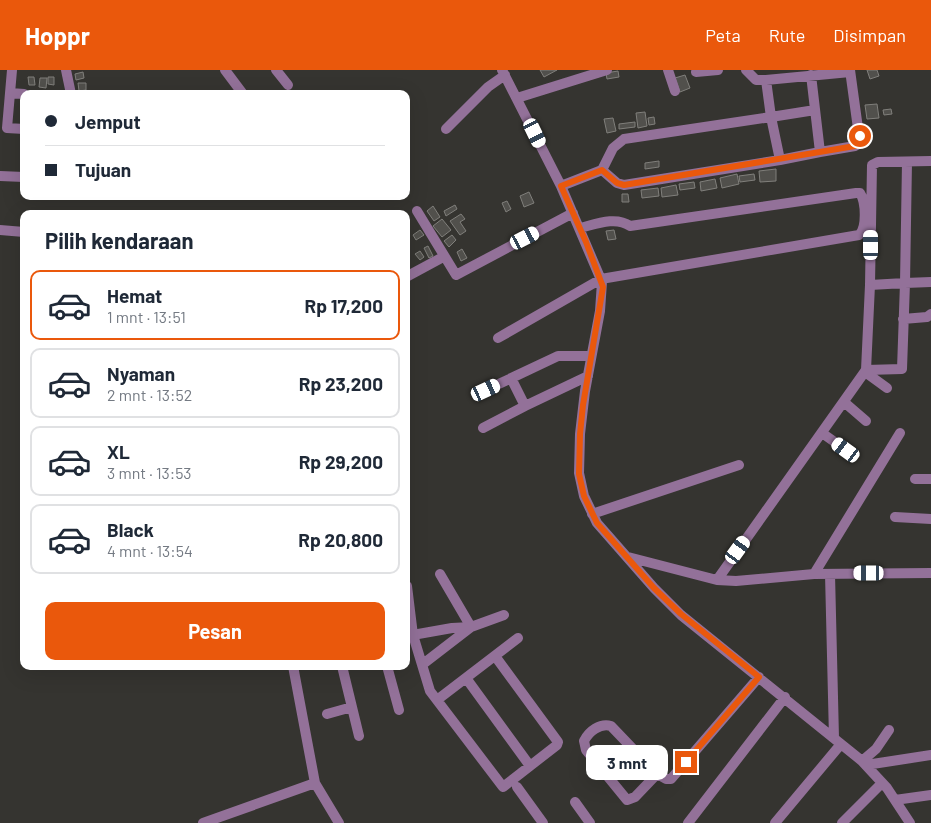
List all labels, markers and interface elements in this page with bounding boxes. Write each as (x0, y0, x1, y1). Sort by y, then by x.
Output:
text: Hoppr (25, 21, 90, 50)
text: Peta (705, 24, 741, 46)
text: Rute (769, 24, 805, 46)
text: Disimpan (833, 24, 906, 46)
text: Jemput (75, 110, 141, 133)
car (521, 116, 548, 150)
route start (849, 125, 871, 147)
text: Tujuan (75, 158, 131, 181)
car (508, 225, 541, 251)
text: Pilih kendaraan (45, 227, 193, 253)
car (863, 230, 878, 260)
icon: car (47, 283, 92, 328)
text: Hemat (107, 284, 162, 307)
text: Rp 17,200 (305, 294, 383, 317)
text: 1 mnt · 13:51 (107, 307, 186, 326)
icon: car (47, 361, 92, 406)
text: Nyaman (107, 362, 175, 385)
text: Rp 23,200 (299, 372, 383, 395)
car (469, 377, 502, 403)
text: 2 mnt · 13:52 (107, 385, 192, 404)
car (829, 435, 862, 465)
icon: car (47, 439, 92, 484)
text: XL (107, 440, 130, 463)
text: Rp 29,200 (299, 450, 383, 473)
text: 3 mnt · 13:53 (107, 463, 192, 482)
icon: car (47, 517, 92, 562)
text: Black (107, 518, 154, 541)
text: Rp 20,800 (298, 528, 383, 551)
car (723, 533, 752, 567)
text: 4 mnt · 13:54 (107, 541, 193, 560)
car (854, 566, 884, 581)
button: Pesan (45, 602, 385, 660)
callout: 3 mnt (586, 744, 668, 780)
route end (675, 751, 697, 773)
text: 3 mnt (607, 753, 647, 772)

